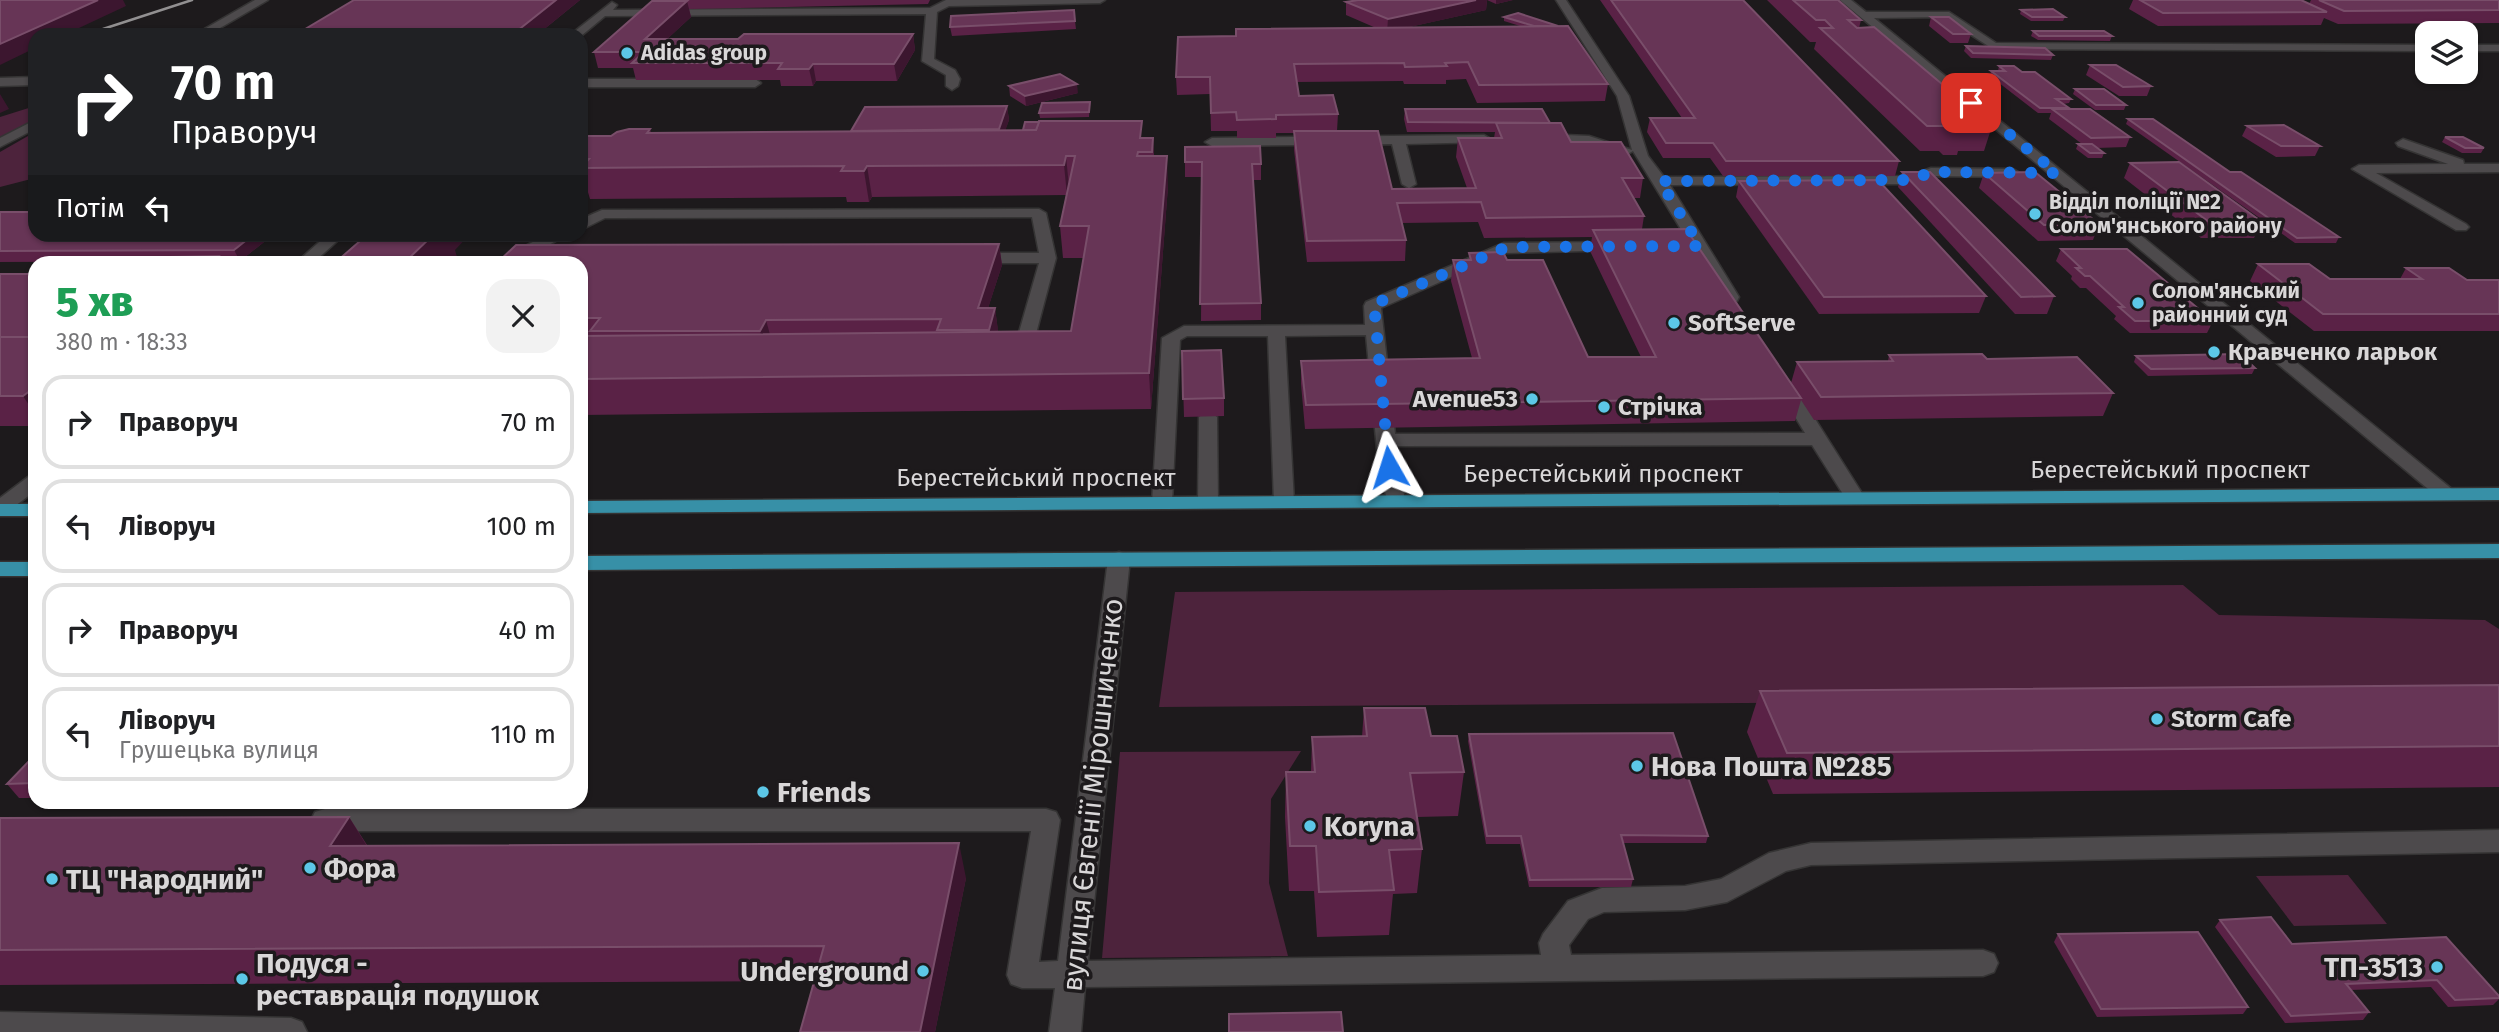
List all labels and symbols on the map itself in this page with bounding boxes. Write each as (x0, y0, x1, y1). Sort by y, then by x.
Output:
place label: Adidas group (640, 40, 767, 66)
marker: Adidas group (619, 45, 635, 61)
pin (1941, 73, 2001, 133)
place label: Відділ поліції №2 Солом'янського району (2049, 189, 2282, 239)
marker: Відділ поліції №2 Солом'янського району (2027, 206, 2043, 222)
place label: Солом'янський районний суд (2152, 278, 2300, 328)
marker: Солом'янський районний суд (2130, 295, 2146, 311)
place label: SoftServe (1688, 309, 1796, 337)
marker: SoftServe (1666, 315, 1682, 331)
place label: Кравченко ларьок (2228, 338, 2438, 366)
marker: Кравченко ларьок (2206, 344, 2222, 360)
place label: Avenue53 (1412, 385, 1518, 413)
marker: Avenue53 (1524, 391, 1540, 407)
place label: Стрічка (1618, 393, 1702, 421)
marker: Стрічка (1596, 399, 1612, 415)
position arrow (1352, 430, 1426, 504)
street label: Берестейський проспект (2030, 456, 2310, 484)
street label: Берестейський проспект (1463, 460, 1743, 488)
street label: Берестейський проспект (896, 464, 1176, 492)
street label: вулиця Євгенії Мірошниченко (1055, 597, 1130, 993)
place label: Storm Cafe (2171, 705, 2291, 733)
marker: Storm Cafe (2149, 711, 2165, 727)
place label: Нова Пошта №285 (1651, 750, 1892, 783)
marker: Нова Пошта №285 (1629, 758, 1645, 774)
place label: Friends (777, 776, 871, 809)
marker: Friends (755, 784, 771, 800)
place label: Koryna (1324, 810, 1415, 843)
marker: Koryna (1302, 818, 1318, 834)
place label: Фора (324, 852, 396, 885)
marker: Фора (302, 860, 318, 876)
place label: ТЦ "Народний" (66, 863, 263, 896)
marker: ТЦ "Народний" (44, 871, 60, 887)
place label: Подуся - реставрація подушок (256, 947, 540, 1012)
place label: ТП-3513 (2324, 951, 2423, 984)
place label: Underground (740, 955, 909, 988)
marker: ТП-3513 (2429, 959, 2445, 975)
marker: Underground (915, 963, 931, 979)
marker: Подуся - реставрація подушок (234, 971, 250, 987)

